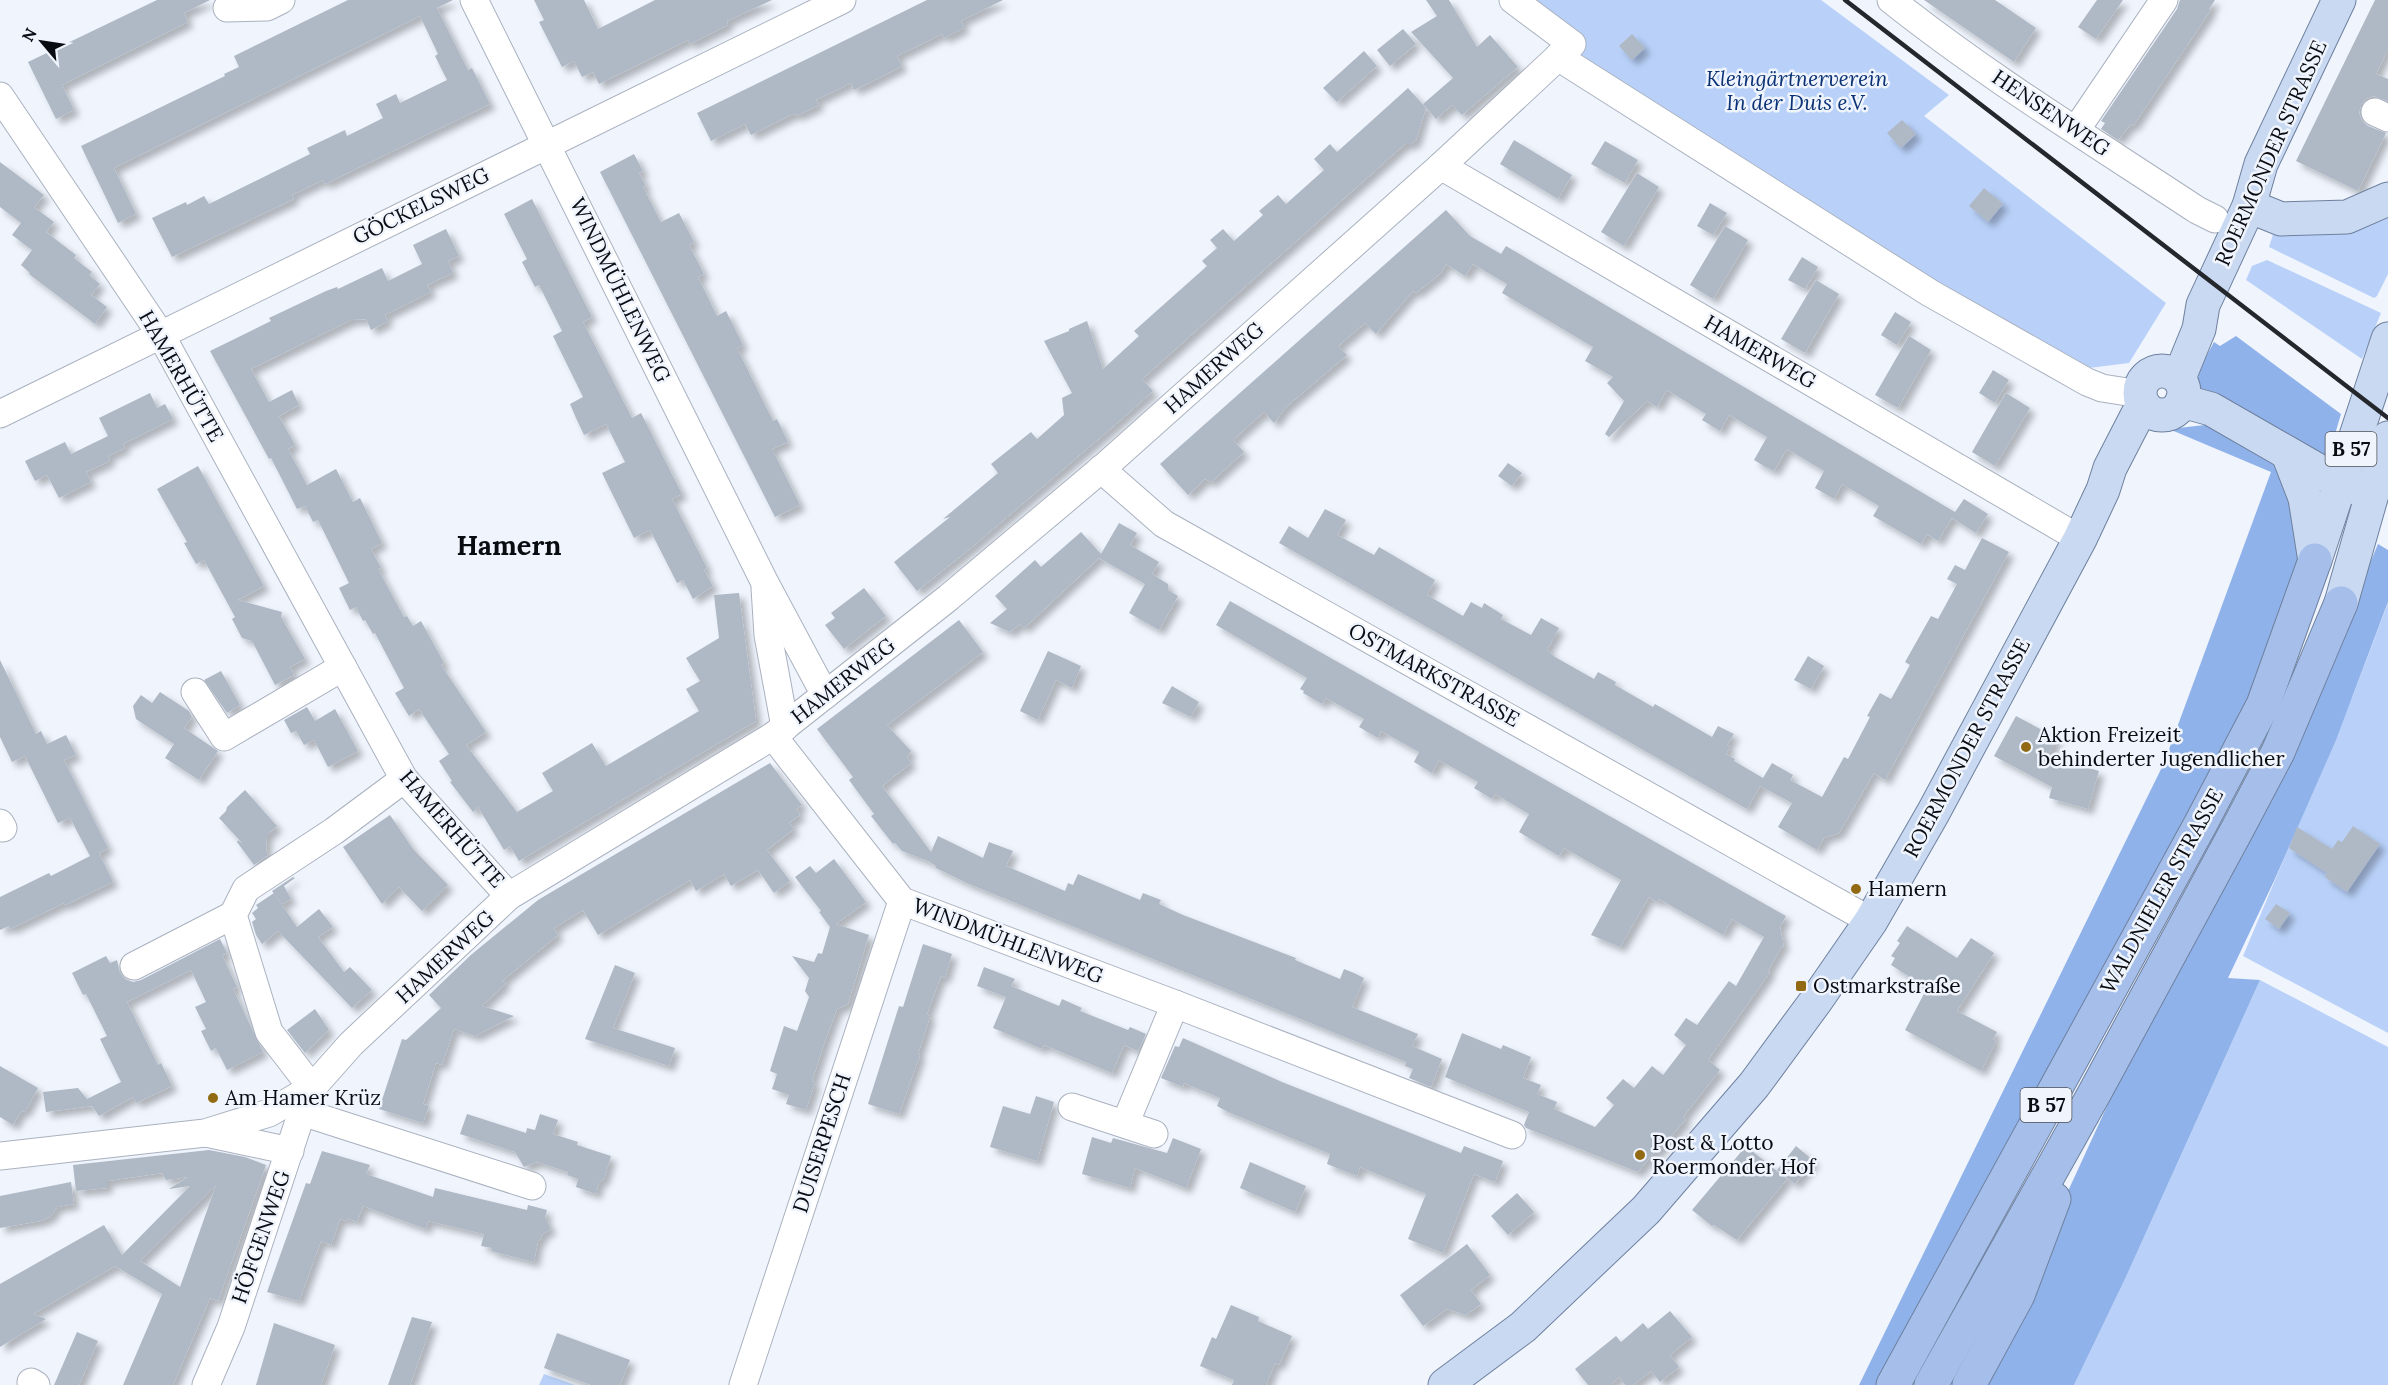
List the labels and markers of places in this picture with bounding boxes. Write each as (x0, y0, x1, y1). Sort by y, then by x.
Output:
place label: Aktion Freizeit behinderter Jugendlicher (2037, 721, 2285, 772)
marker: Aktion Freizeit behinderter Jugendlicher (2019, 740, 2033, 754)
place label: Hamern (1868, 875, 1947, 902)
marker: Hamern (1849, 882, 1863, 896)
place label: Ostmarkstraße (1813, 972, 1961, 999)
marker: Ostmarkstraße (1794, 979, 1808, 993)
place label: Am Hamer Krüz (224, 1084, 381, 1111)
marker: Am Hamer Krüz (206, 1091, 220, 1105)
place label: Post & Lotto Roermonder Hof (1652, 1129, 1817, 1180)
marker: Post & Lotto Roermonder Hof (1633, 1148, 1647, 1162)

